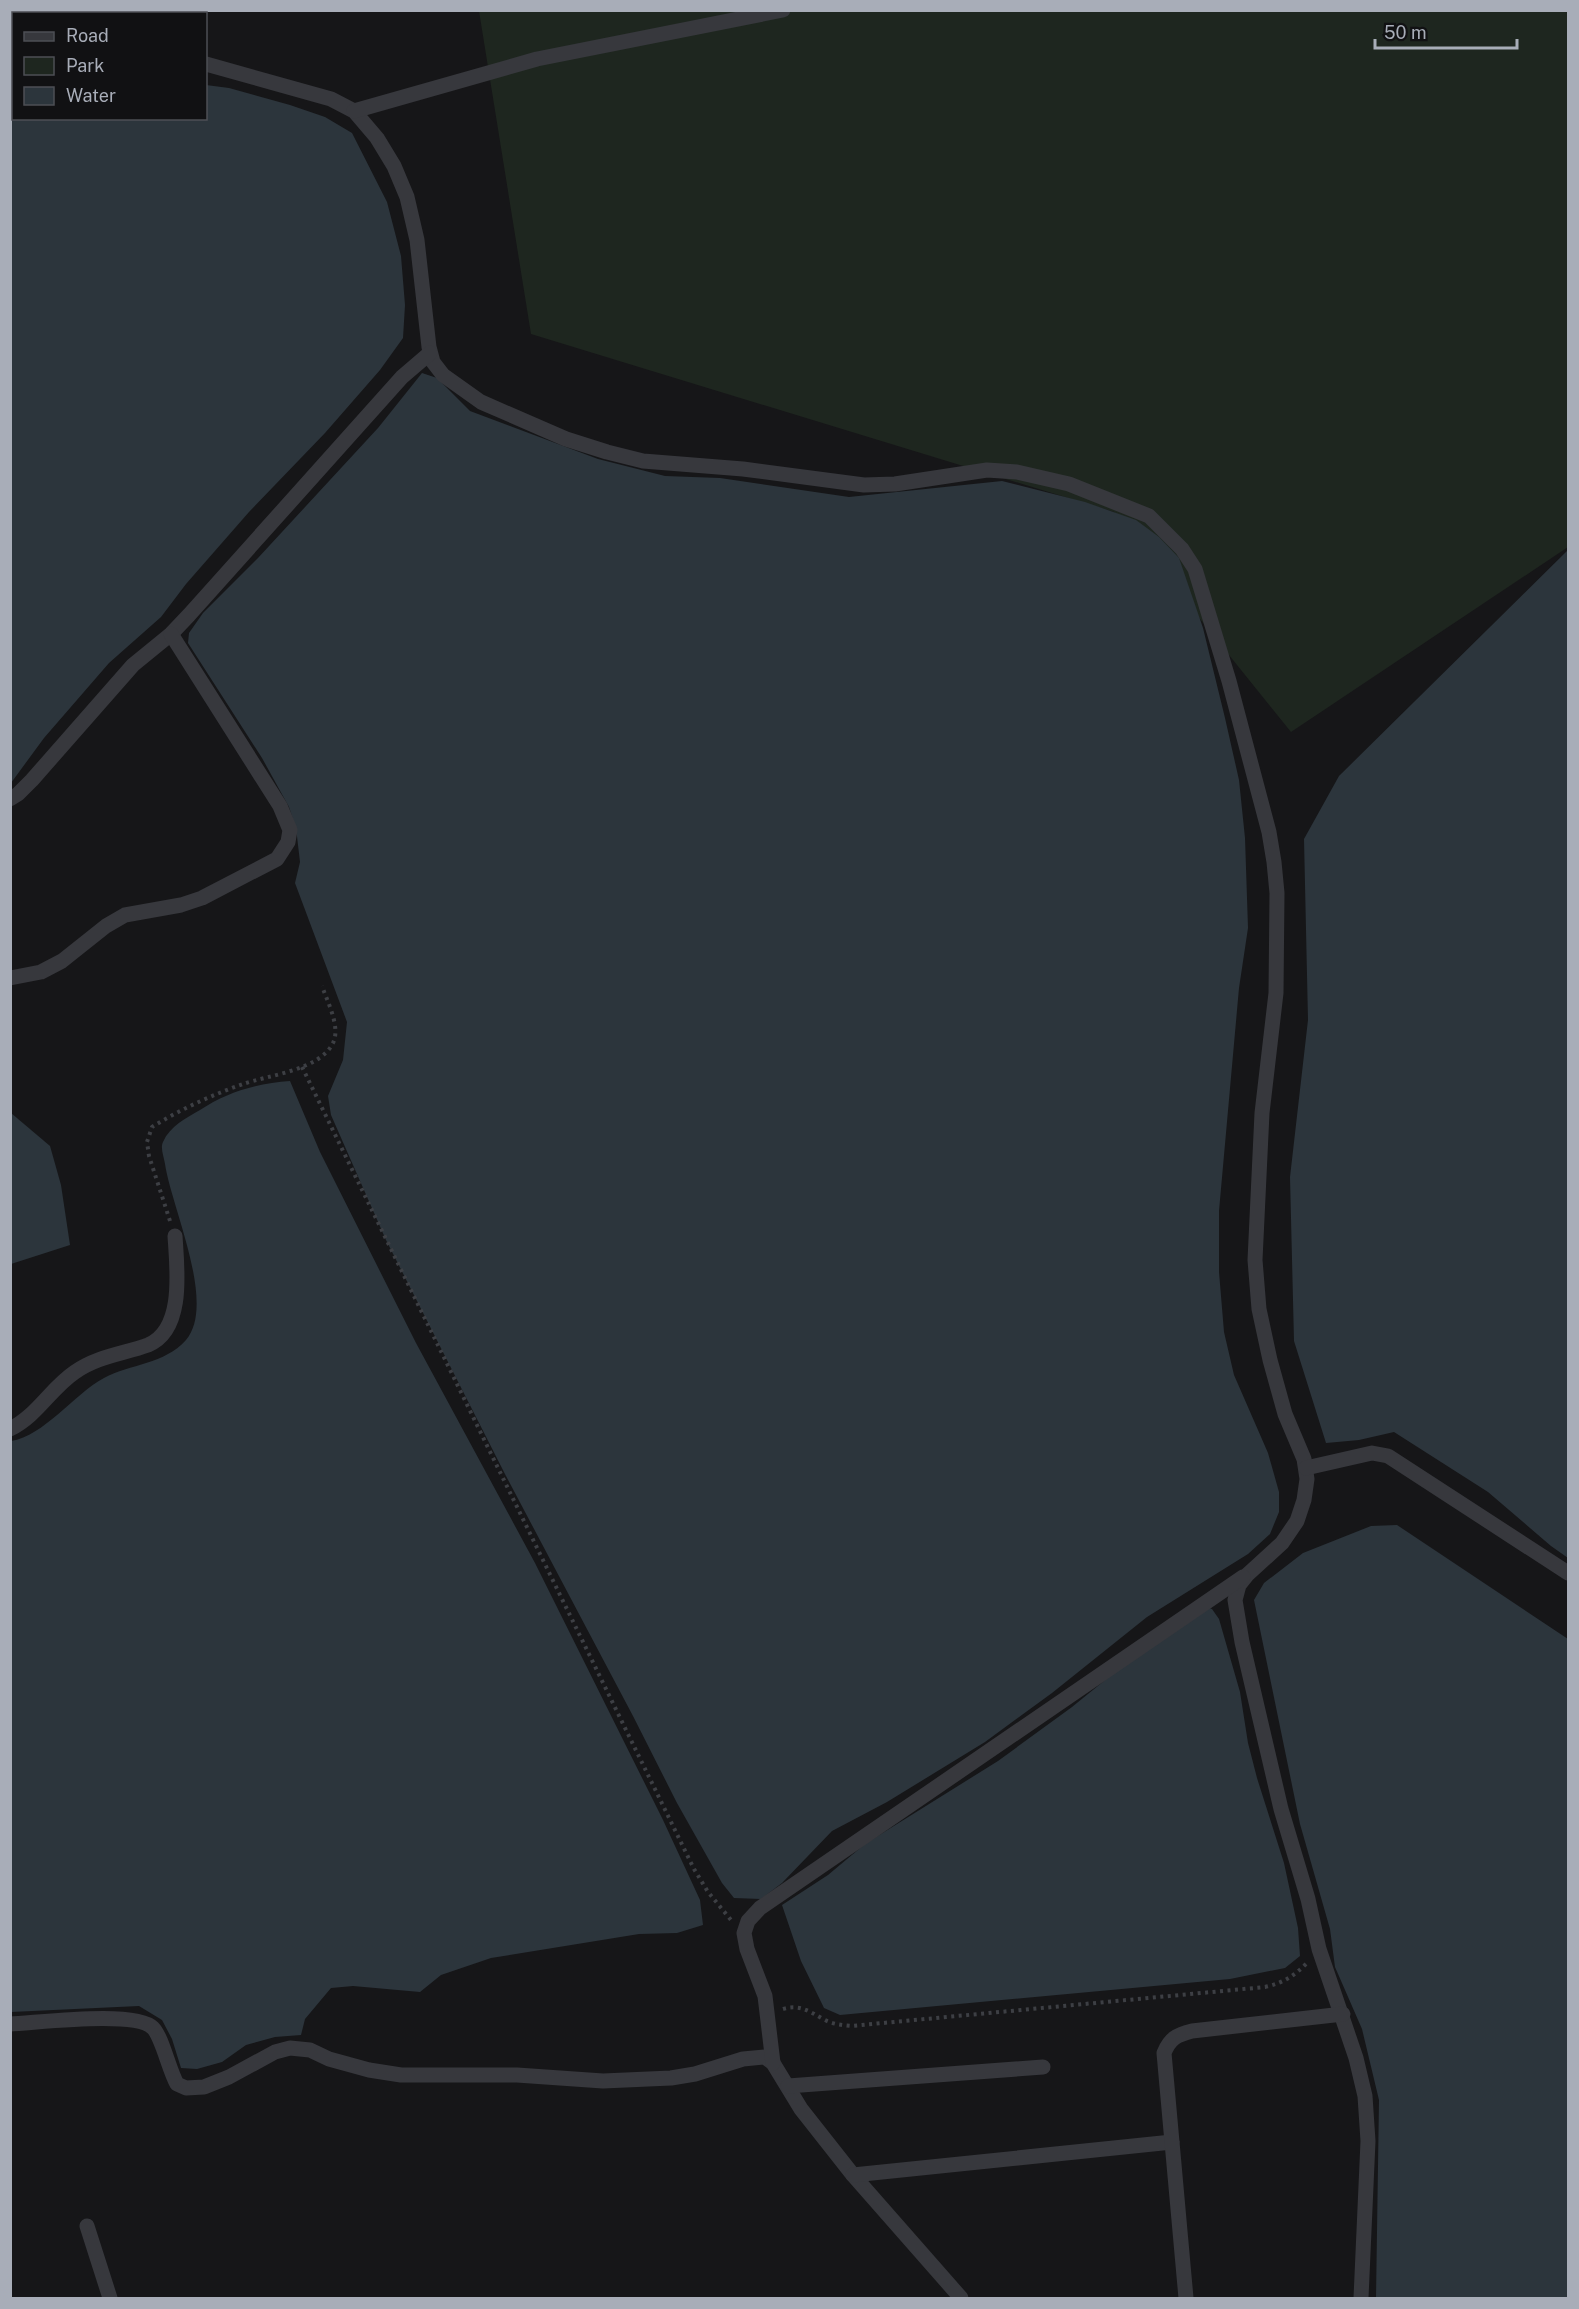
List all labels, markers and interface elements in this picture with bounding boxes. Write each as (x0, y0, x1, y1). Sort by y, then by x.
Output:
legend (12, 12, 207, 120)
scale bar (1375, 12, 1518, 50)
text: 50 m (1384, 22, 1427, 43)
text: Road (66, 25, 109, 46)
text: Park (66, 55, 104, 76)
text: Water (66, 85, 116, 106)

